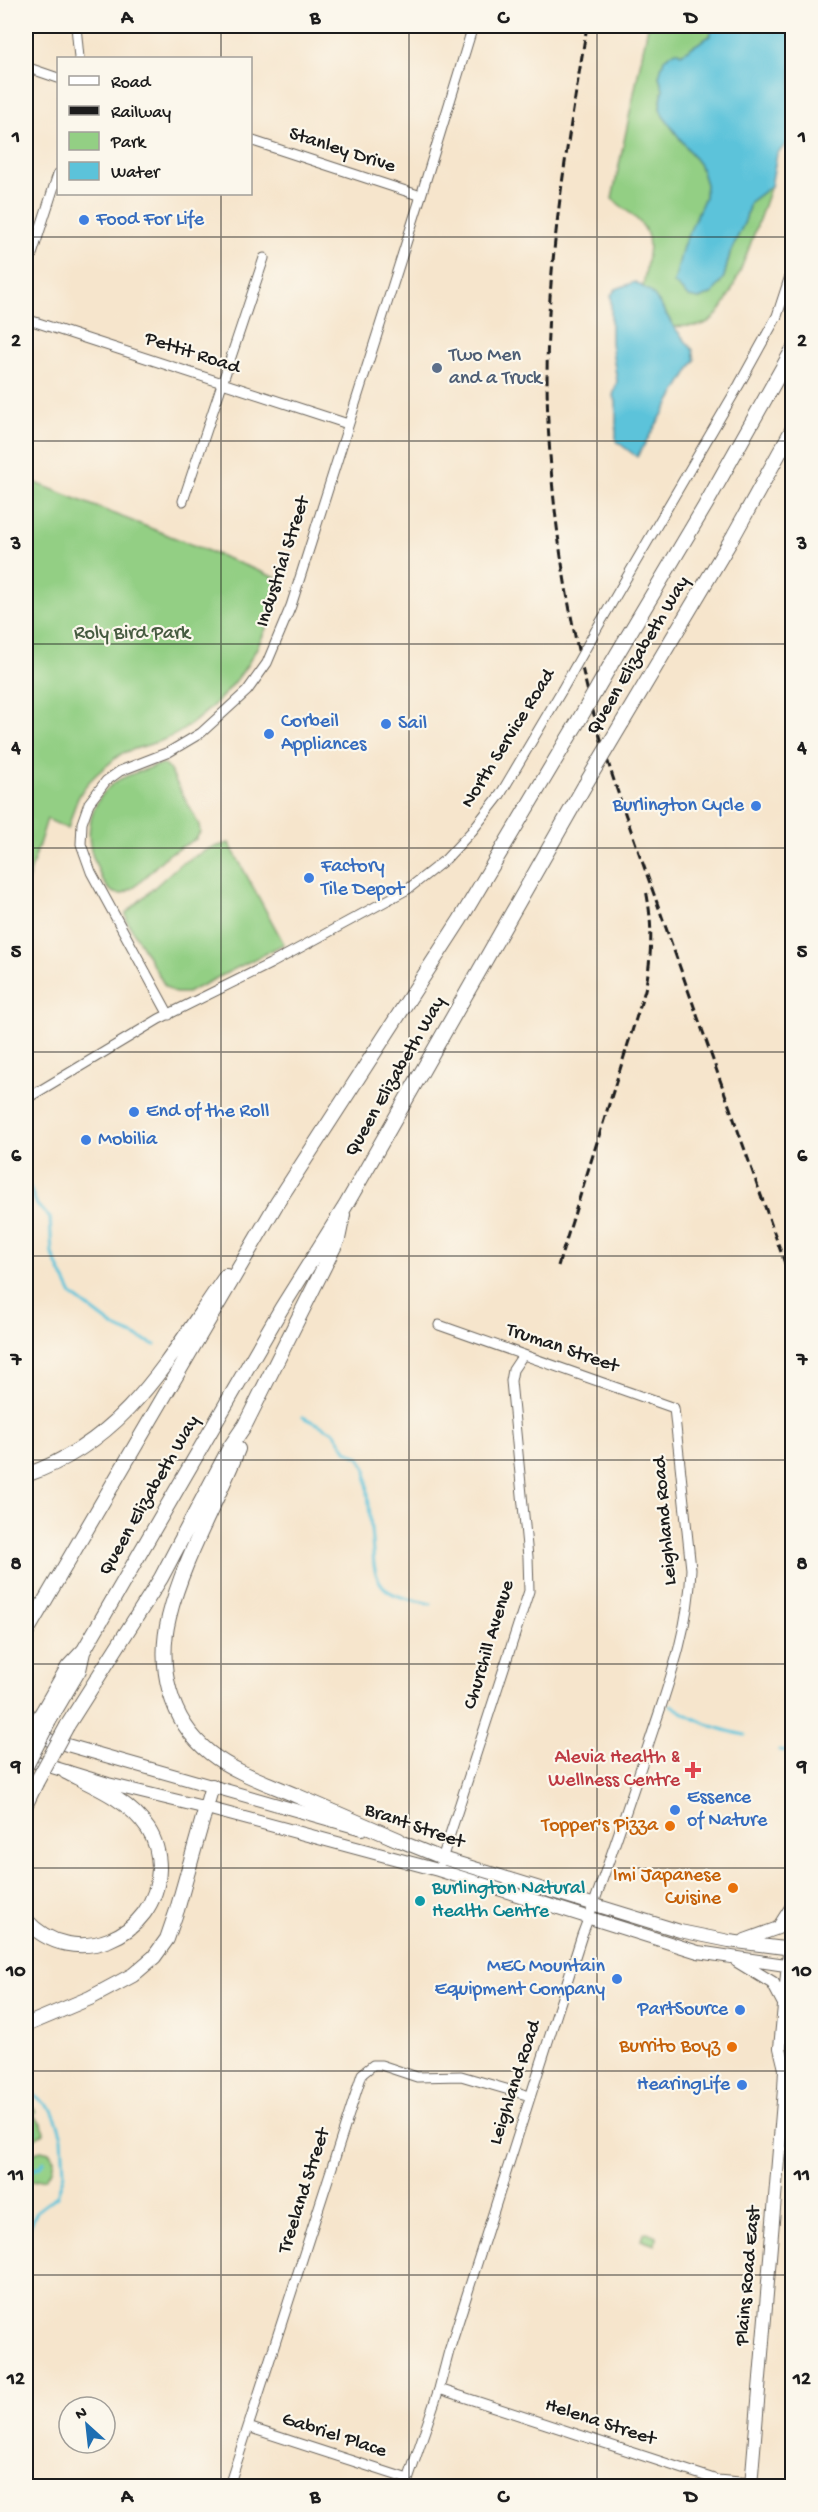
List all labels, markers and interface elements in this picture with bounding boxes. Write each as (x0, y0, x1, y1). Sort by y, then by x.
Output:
text: A (120, 8, 135, 31)
text: B (309, 8, 321, 31)
text: C (497, 8, 511, 31)
text: D (682, 8, 698, 31)
legend (57, 57, 252, 195)
text: Road (111, 73, 152, 94)
text: Railway (111, 103, 171, 124)
street label: Stanley Drive (286, 123, 399, 179)
text: 1 (11, 127, 20, 150)
text: 1 (797, 127, 806, 150)
text: Park (110, 133, 147, 154)
text: Water (111, 163, 161, 184)
place label: Food For Life (95, 209, 205, 232)
marker: Food For Life (77, 213, 91, 227)
street label: Pettit Road (141, 328, 245, 381)
text: 2 (11, 331, 21, 354)
text: 2 (797, 331, 807, 354)
place label: Two Men and a Truck (448, 345, 544, 391)
marker: Two Men and a Truck (430, 361, 444, 375)
street label: Industrial Street (252, 492, 317, 630)
text: 3 (10, 534, 21, 557)
text: 3 (796, 534, 807, 557)
street label: Queen Elizabeth Way (582, 572, 696, 740)
park label: Roly Bird Park (74, 623, 192, 646)
street label: North Service Road (457, 663, 562, 813)
place label: Corbeil Appliances (281, 711, 367, 757)
place label: Sail (398, 713, 427, 736)
marker: Sail (379, 717, 393, 731)
marker: Corbeil Appliances (262, 727, 276, 741)
text: 4 (10, 738, 21, 761)
text: 4 (796, 738, 807, 761)
place label: Burlington Cycle (612, 795, 745, 818)
marker: Burlington Cycle (749, 799, 763, 813)
place label: Factory Tile Depot (320, 856, 406, 902)
marker: Factory Tile Depot (302, 871, 316, 885)
text: 5 (11, 942, 22, 965)
text: 5 (797, 942, 808, 965)
street label: Queen Elizabeth Way (341, 993, 451, 1161)
place label: End of the Roll (146, 1101, 269, 1124)
marker: End of the Roll (127, 1105, 141, 1119)
place label: Mobilia (98, 1129, 158, 1152)
marker: Mobilia (79, 1133, 93, 1147)
text: 6 (11, 1146, 22, 1169)
text: 6 (797, 1146, 808, 1169)
street label: Truman Street (502, 1319, 623, 1380)
text: 7 (10, 1350, 23, 1373)
text: 7 (796, 1350, 809, 1373)
street label: Queen Elizabeth Way (95, 1412, 205, 1580)
street label: Leighland Road (649, 1453, 683, 1586)
text: 8 (11, 1554, 22, 1577)
text: 8 (797, 1554, 808, 1577)
street label: Churchill Avenue (459, 1577, 521, 1712)
place label: Alevia Health & Wellness Centre (548, 1747, 681, 1793)
text: 9 (10, 1757, 21, 1780)
text: 9 (796, 1757, 807, 1780)
marker: Alevia Health & Wellness Centre (684, 1761, 702, 1779)
place label: Essence of Nature (687, 1787, 768, 1833)
street label: Brant Street (360, 1799, 469, 1855)
marker: Essence of Nature (668, 1803, 682, 1817)
place label: Topper's Pizza (541, 1815, 659, 1838)
marker: Topper's Pizza (663, 1819, 677, 1833)
place label: Imi Japanese Cuisine (613, 1865, 722, 1911)
place label: Burlington Natural Health Centre (431, 1878, 585, 1924)
marker: Imi Japanese Cuisine (726, 1881, 740, 1895)
marker: Burlington Natural Health Centre (413, 1894, 427, 1908)
place label: MEC Mountain Equipment Company (434, 1956, 605, 2002)
text: 10 (5, 1961, 26, 1984)
text: 10 (791, 1961, 812, 1984)
marker: MEC Mountain Equipment Company (610, 1972, 624, 1986)
place label: PartSource (636, 1999, 729, 2022)
marker: PartSource (733, 2003, 747, 2017)
street label: Leighland Road (485, 2016, 548, 2148)
place label: Burrito Boyz (618, 2036, 721, 2059)
marker: Burrito Boyz (725, 2040, 739, 2054)
place label: HearingLife (637, 2074, 731, 2097)
marker: HearingLife (735, 2078, 749, 2092)
street label: Treeland Street (274, 2124, 337, 2257)
text: 11 (7, 2165, 24, 2188)
text: 11 (793, 2165, 810, 2188)
street label: Plains Road East (731, 2203, 767, 2348)
text: 12 (6, 2369, 25, 2392)
text: 12 (792, 2369, 811, 2392)
street label: Helena Street (542, 2394, 660, 2452)
north arrow (57, 2395, 117, 2455)
text: N (73, 2404, 91, 2426)
street label: Gabriel Place (279, 2408, 390, 2464)
text: A (120, 2487, 135, 2510)
text: B (309, 2487, 321, 2510)
text: C (497, 2487, 511, 2510)
text: D (682, 2487, 698, 2510)

